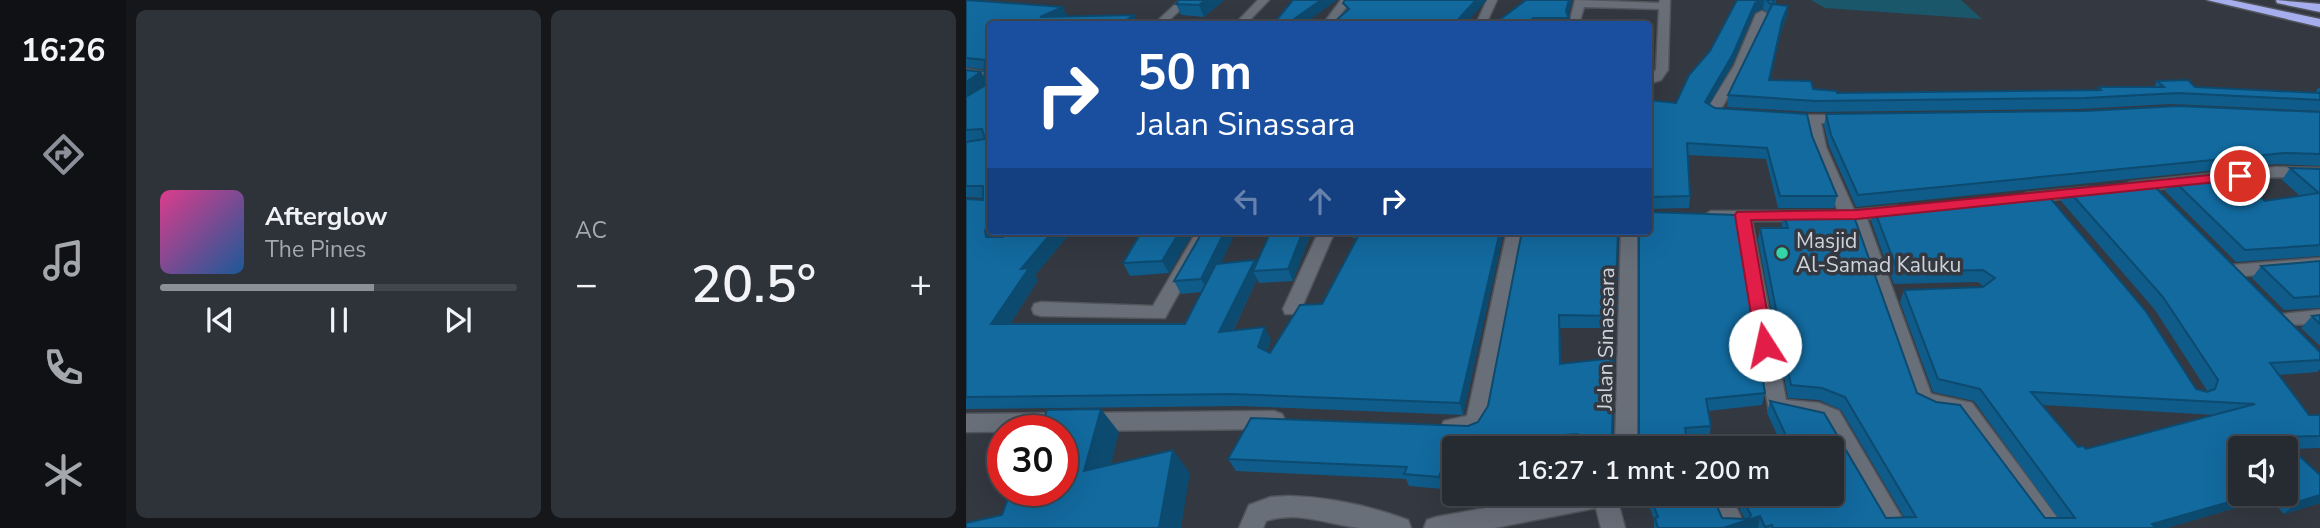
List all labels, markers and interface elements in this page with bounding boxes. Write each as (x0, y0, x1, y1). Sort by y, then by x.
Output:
text: 16:26 (21, 29, 105, 72)
text: 50 m (1137, 39, 1252, 106)
icon: right (1022, 49, 1113, 140)
text: Jalan Sinassara (1137, 103, 1355, 146)
icon: directions (39, 130, 88, 179)
pin (2210, 146, 2270, 206)
icon: arrive (2221, 157, 2259, 195)
icon: left (1228, 182, 1266, 220)
icon: ahead (1301, 182, 1339, 220)
icon: right (1374, 182, 1412, 220)
text: Afterglow (265, 199, 388, 234)
text: AC (575, 215, 607, 246)
place label: Masjid Al-Samad Kaluku (1796, 227, 1961, 279)
text: The Pines (265, 234, 366, 265)
icon: music (39, 236, 88, 285)
marker: Masjid Al-Samad Kaluku (1774, 245, 1790, 261)
text: 20.5° (691, 249, 816, 320)
text: − (575, 259, 598, 310)
text: + (909, 259, 932, 310)
street label: Jalan Sinassara (1591, 267, 1621, 412)
icon: previous (201, 301, 239, 339)
icon: pause (320, 301, 358, 339)
icon: next (439, 301, 477, 339)
position arrow (1728, 308, 1802, 382)
icon: phone (39, 343, 88, 392)
speed limit sign: 30 (987, 415, 1078, 506)
map controls (2228, 436, 2298, 506)
button: sound (2228, 436, 2298, 506)
icon: climate (39, 450, 88, 499)
text: 16:27 · 1 mnt · 200 m (1516, 453, 1770, 488)

